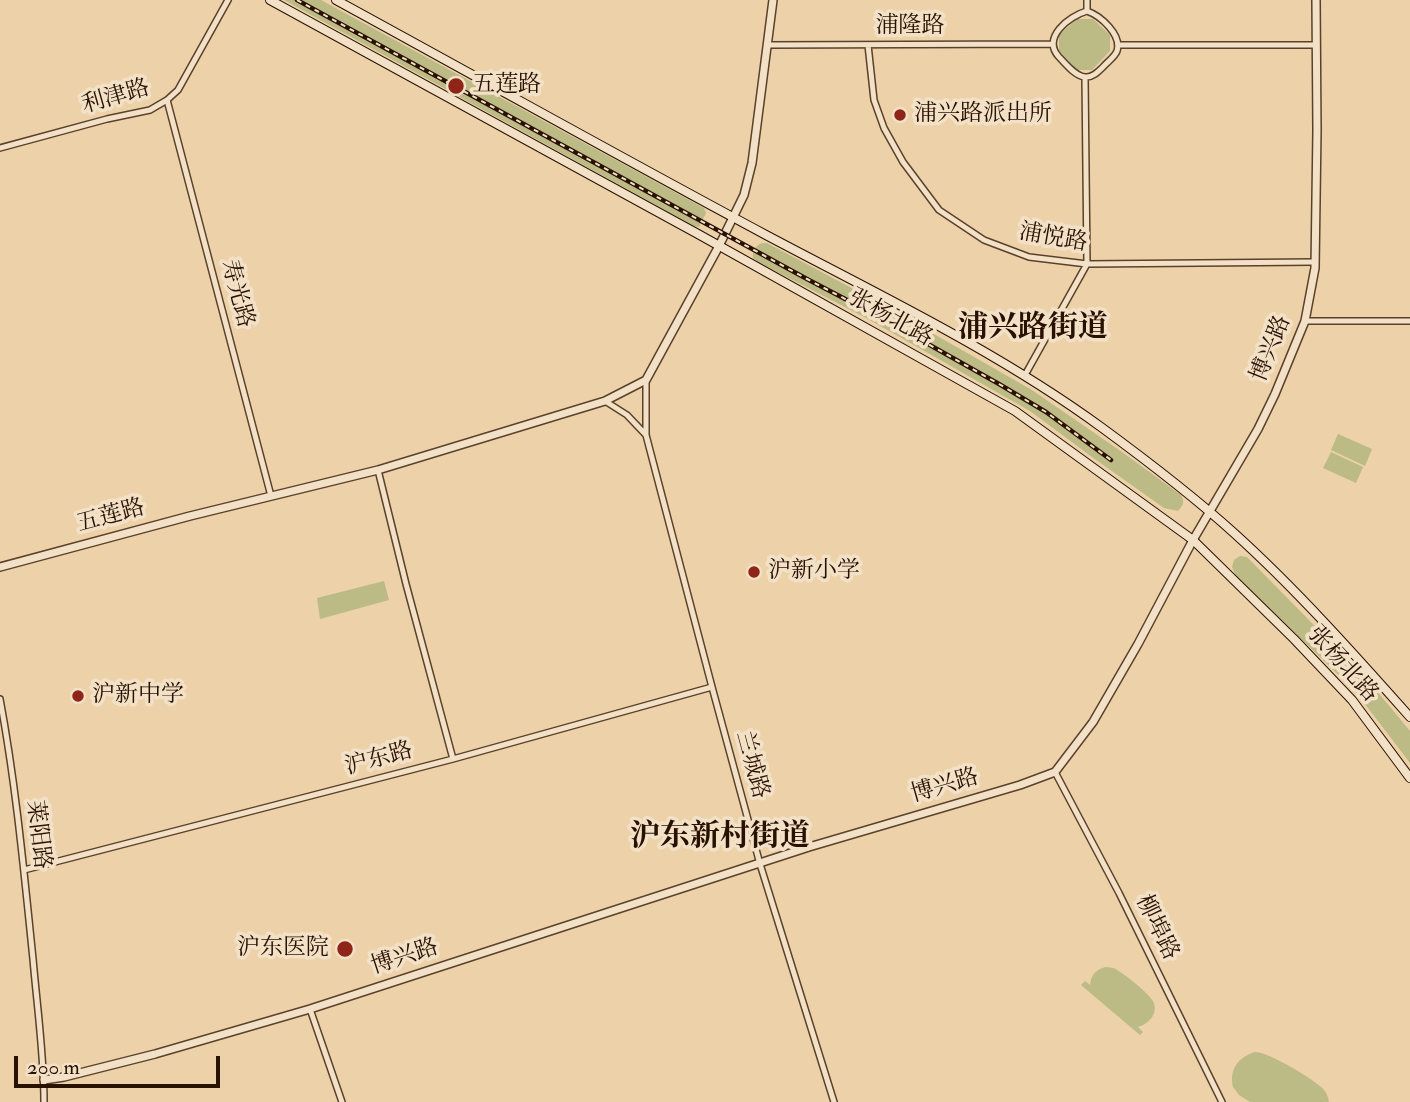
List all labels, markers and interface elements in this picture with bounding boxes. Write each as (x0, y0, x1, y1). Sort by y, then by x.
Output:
street label: 浦隆路 (876, 13, 944, 41)
place label: 五莲路 (472, 72, 541, 100)
street label: 利津路 (79, 75, 153, 121)
marker: 五莲路 (446, 76, 466, 96)
place label: 浦兴路派出所 (914, 101, 1052, 129)
marker: 浦兴路派出所 (892, 107, 908, 123)
street label: 浦悦路 (1017, 219, 1089, 259)
street label: 寿光路 (214, 257, 258, 331)
street label: 张杨北路 (843, 285, 937, 353)
district label: 浦兴路街道 (958, 312, 1108, 348)
street label: 博兴路 (1246, 312, 1298, 386)
street label: 五莲路 (74, 495, 148, 539)
place label: 沪新小学 (768, 558, 860, 586)
marker: 沪新小学 (746, 564, 762, 580)
street label: 张杨北路 (1301, 622, 1383, 708)
place label: 沪新中学 (92, 682, 184, 710)
marker: 沪新中学 (70, 688, 86, 704)
street label: 兰城路 (729, 728, 773, 802)
street label: 沪东路 (342, 738, 416, 782)
street label: 博兴路 (908, 764, 982, 810)
street label: 莱阳路 (19, 799, 55, 871)
district label: 沪东新村街道 (630, 821, 810, 857)
street label: 柳埠路 (1128, 891, 1184, 965)
street label: 博兴路 (368, 934, 442, 982)
place label: 沪东医院 (237, 935, 329, 963)
marker: 沪东医院 (335, 939, 355, 959)
scale bar (18, 1042, 224, 1086)
text: 200 m (27, 1054, 80, 1081)

